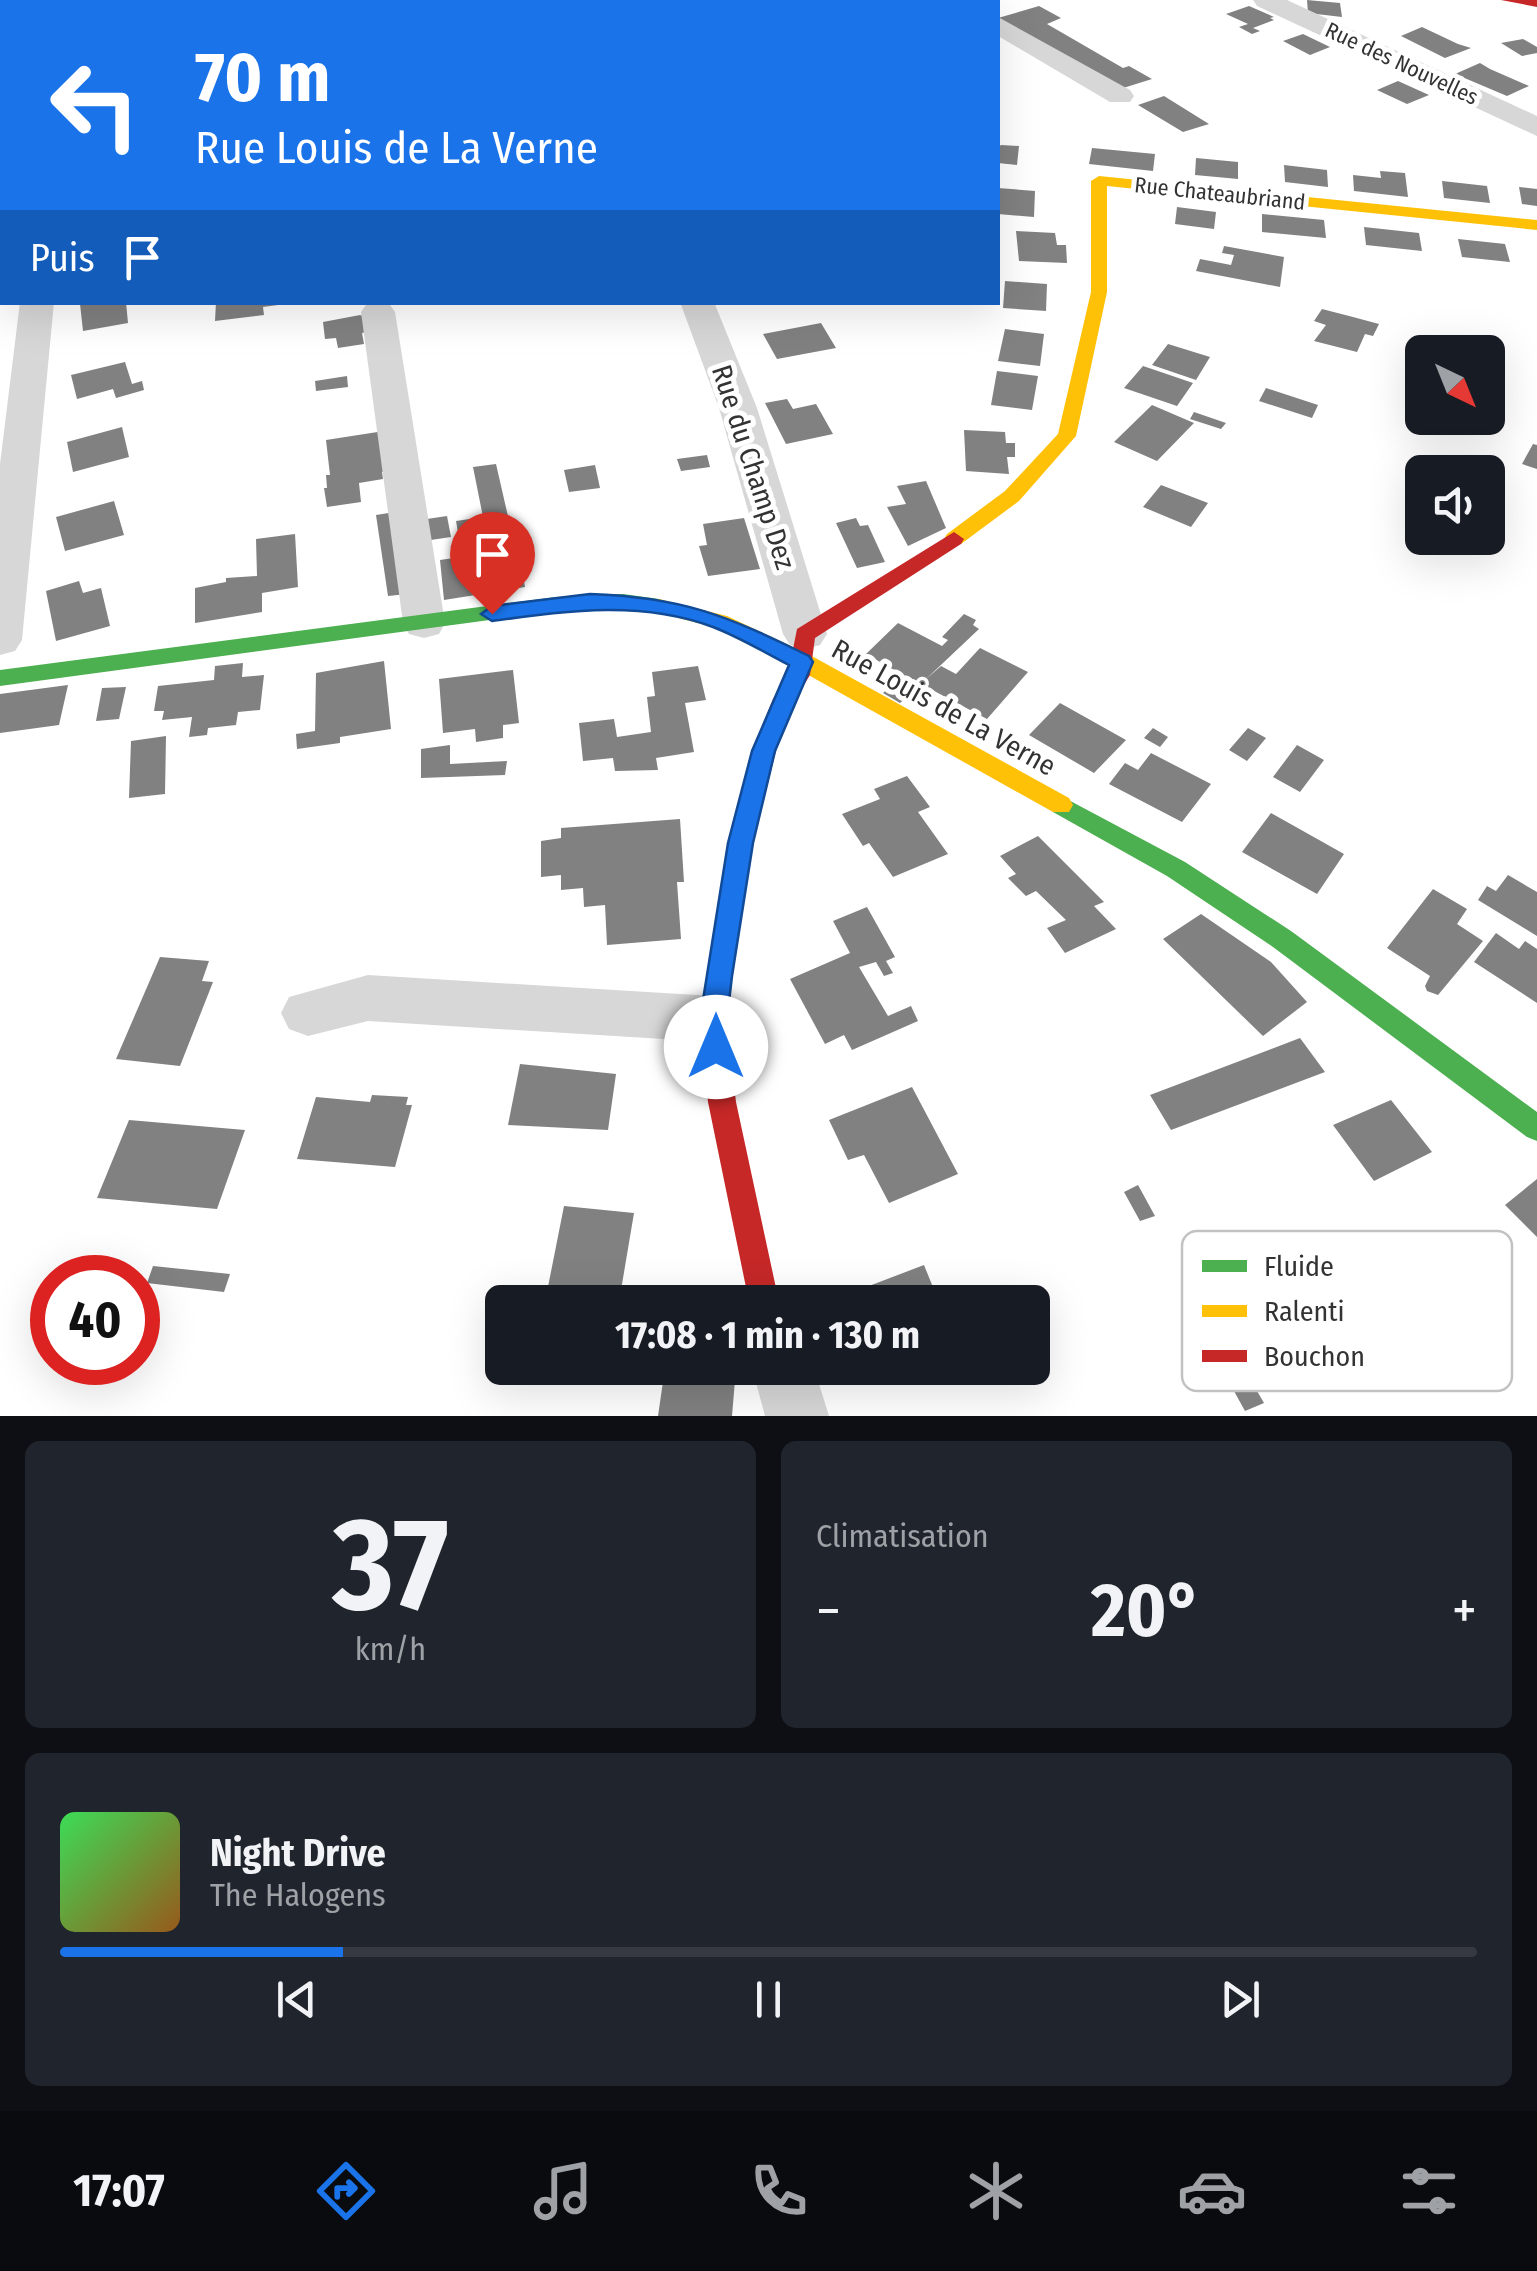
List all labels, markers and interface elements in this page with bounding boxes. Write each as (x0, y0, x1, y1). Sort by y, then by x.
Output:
street label: Rue des Nouvelles (1321, 16, 1483, 111)
text: 70 m (195, 36, 330, 120)
icon: left (30, 40, 160, 170)
text: Rue Louis de La Verne (195, 121, 598, 175)
street label: Rue Chateaubriand (1133, 171, 1307, 216)
icon: arrive (115, 230, 170, 285)
text: Puis (30, 235, 95, 281)
north arrow (1405, 335, 1505, 435)
map controls (1405, 335, 1505, 555)
street label: Rue du Champ Dez (705, 361, 802, 574)
button: sound (1405, 455, 1505, 555)
pin (450, 512, 535, 615)
icon: arrive (465, 527, 520, 582)
street label: Rue Louis de La Verne (826, 632, 1061, 783)
position arrow (664, 995, 768, 1099)
legend (1182, 1231, 1512, 1391)
text: Fluide (1264, 1250, 1334, 1283)
speed limit sign: 40 (30, 1255, 160, 1385)
text: Ralenti (1264, 1295, 1344, 1328)
text: 17:08 · 1 min · 130 m (615, 1312, 920, 1358)
text: Bouchon (1264, 1340, 1365, 1373)
text: 37 (332, 1487, 449, 1643)
text: Climatisation (816, 1517, 989, 1555)
text: 20° (1091, 1566, 1202, 1656)
text: − (816, 1578, 841, 1644)
text: + (1452, 1578, 1477, 1644)
text: km/h (355, 1630, 426, 1668)
text: Night Drive (210, 1830, 386, 1876)
text: The Halogens (210, 1876, 386, 1914)
icon: previous (269, 1972, 324, 2027)
icon: pause (741, 1972, 796, 2027)
icon: next (1213, 1972, 1268, 2027)
icon: directions (311, 2156, 381, 2226)
icon: music (528, 2156, 598, 2226)
icon: phone (744, 2156, 814, 2226)
icon: climate (961, 2156, 1031, 2226)
icon: car (1177, 2156, 1247, 2226)
icon: filters (1394, 2156, 1464, 2226)
text: 17:07 (73, 2164, 165, 2218)

